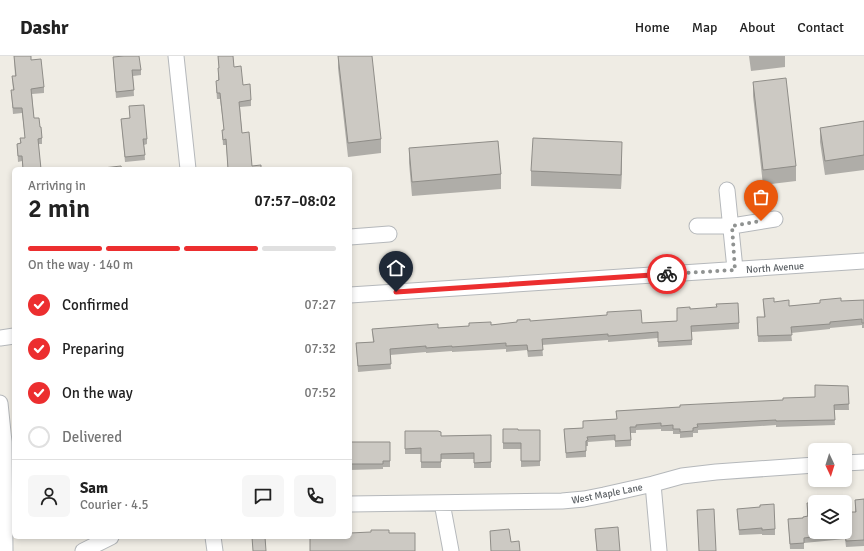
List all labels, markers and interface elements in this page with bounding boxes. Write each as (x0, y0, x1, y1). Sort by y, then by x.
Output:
text: Dashr (20, 16, 69, 40)
text: Home (635, 19, 670, 36)
text: Map (692, 19, 717, 36)
text: About (739, 19, 775, 36)
text: Contact (797, 19, 844, 36)
text: Arriving in (28, 178, 86, 194)
pin (744, 180, 778, 221)
icon: bag (750, 186, 772, 208)
text: 07:57–08:02 (255, 192, 336, 210)
text: 2 min (28, 193, 90, 225)
pin (379, 251, 413, 292)
courier (647, 254, 687, 294)
text: On the way · 140 m (28, 257, 133, 273)
icon: home (385, 257, 407, 279)
street label: North Avenue (746, 260, 805, 276)
icon: bike (656, 263, 678, 285)
icon: check (28, 294, 50, 316)
text: Confirmed (62, 296, 129, 314)
text: 07:27 (304, 297, 336, 313)
icon: check (28, 338, 50, 360)
text: Preparing (62, 340, 125, 358)
text: 07:32 (304, 341, 336, 357)
icon: check (28, 382, 50, 404)
text: On the way (62, 384, 133, 402)
text: 07:52 (304, 385, 336, 401)
text: Delivered (62, 428, 122, 446)
north arrow (808, 443, 852, 487)
map controls (808, 443, 852, 539)
button: person (28, 475, 70, 517)
button: chat (242, 475, 284, 517)
button: phone (294, 475, 336, 517)
text: Sam (80, 479, 108, 497)
street label: West Maple Lane (571, 481, 644, 507)
button: layers (808, 495, 852, 539)
text: Courier · 4.5 (80, 497, 149, 513)

